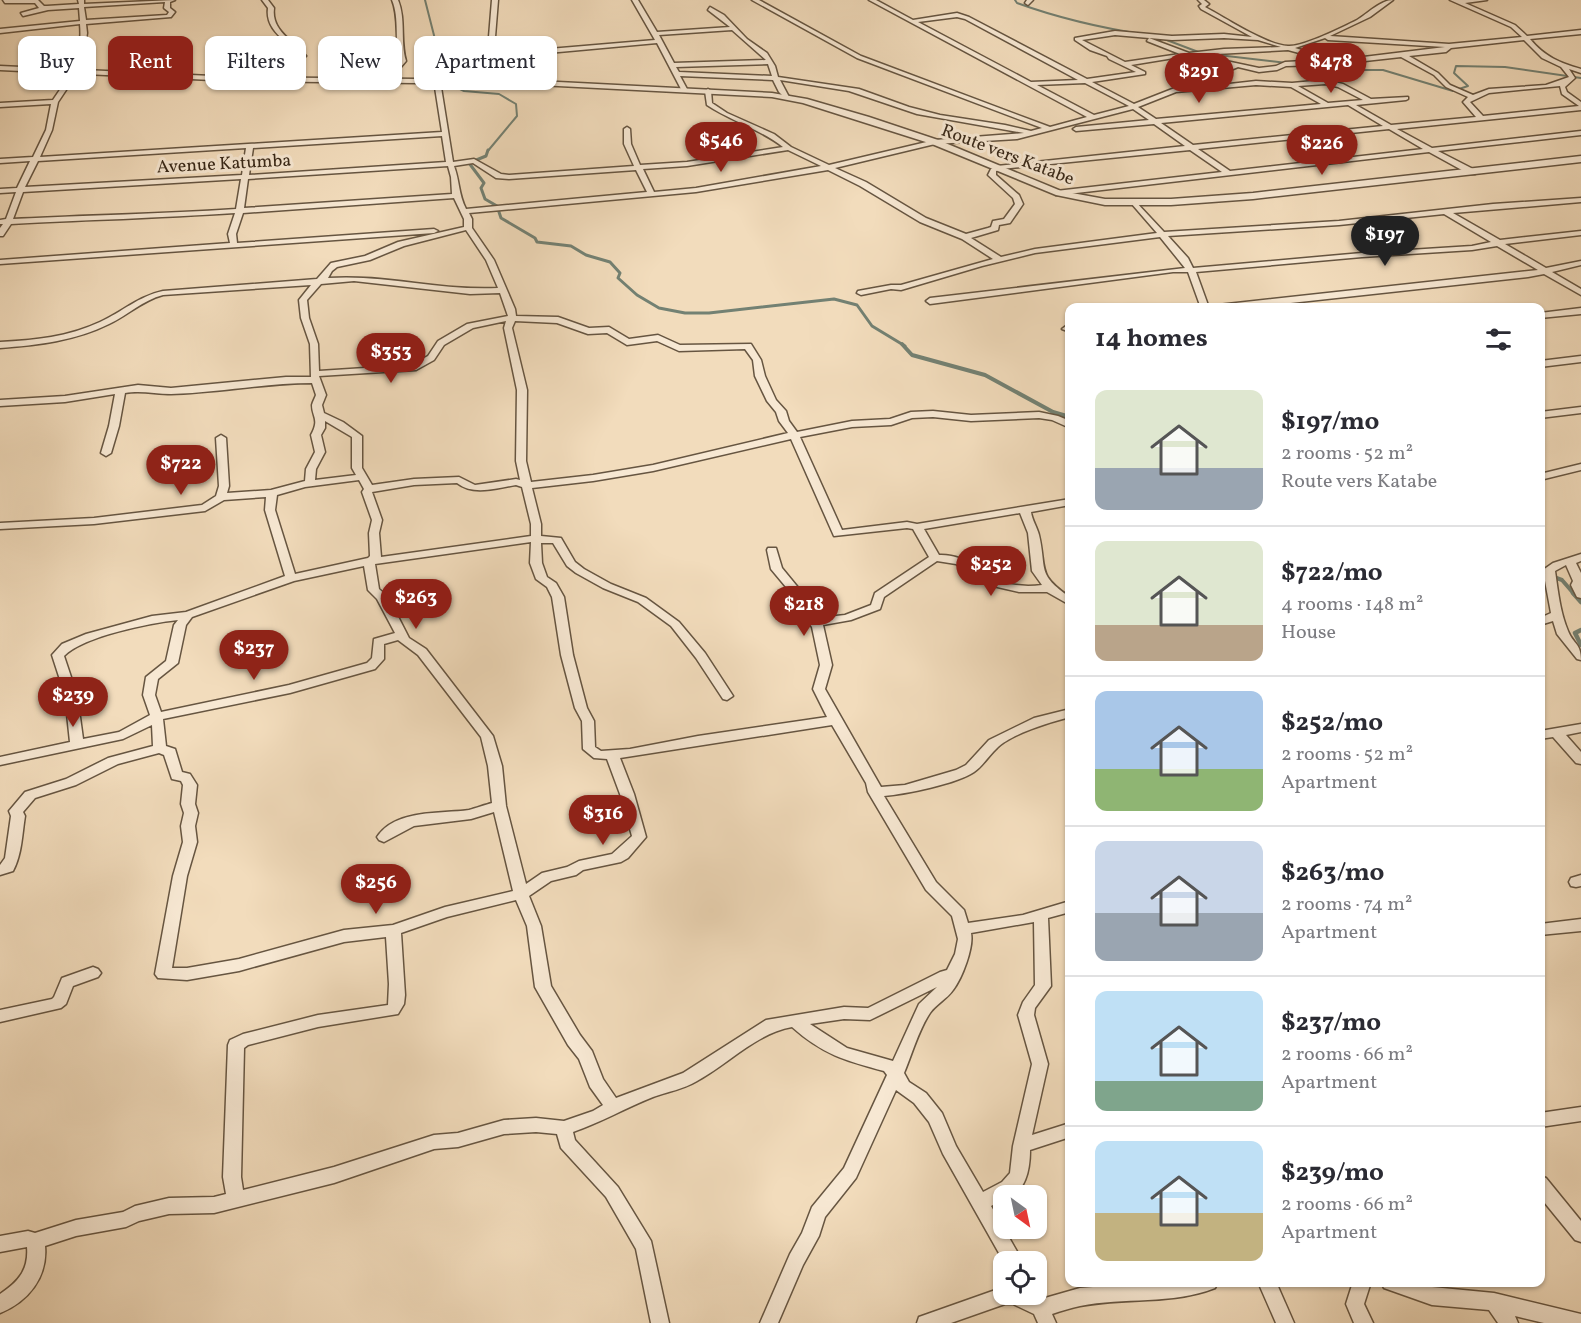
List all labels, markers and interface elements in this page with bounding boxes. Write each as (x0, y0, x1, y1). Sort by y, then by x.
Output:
chip: Buy (18, 36, 96, 90)
chip: Rent (108, 36, 193, 90)
chip: Filters (205, 36, 306, 90)
chip: New (318, 36, 402, 90)
chip: Apartment (414, 36, 557, 90)
pin: $478 (1295, 43, 1367, 94)
text: $478 (1309, 48, 1353, 76)
pin: $291 (1163, 53, 1235, 104)
text: $291 (1179, 58, 1219, 86)
street label: Route vers Katabe (937, 119, 1078, 192)
pin: $546 (685, 122, 757, 173)
pin: $226 (1286, 125, 1358, 176)
text: $546 (699, 127, 743, 155)
text: $226 (1301, 130, 1343, 158)
street label: Avenue Katumba (156, 148, 292, 181)
pin: $197 (1349, 216, 1421, 267)
text: $197 (1365, 221, 1405, 249)
text: 14 homes (1095, 321, 1208, 357)
icon: filters (1482, 323, 1515, 356)
pin: $353 (355, 333, 427, 384)
text: $353 (370, 338, 412, 366)
text: $197/mo (1281, 404, 1379, 440)
icon: home (1143, 414, 1215, 486)
text: 2 rooms · 52 m² (1281, 440, 1413, 468)
pin: $722 (145, 445, 217, 496)
text: $722 (160, 450, 202, 478)
text: Route vers Katabe (1281, 468, 1437, 496)
pin: $252 (955, 546, 1027, 597)
text: $252 (970, 551, 1012, 579)
text: $722/mo (1281, 555, 1383, 591)
icon: home (1143, 565, 1215, 637)
pin: $263 (380, 579, 452, 630)
text: $263 (395, 584, 437, 612)
pin: $218 (768, 586, 840, 637)
text: $218 (784, 591, 824, 619)
text: 4 rooms · 148 m² (1281, 591, 1423, 619)
text: House (1281, 619, 1336, 647)
pin: $237 (218, 630, 290, 681)
text: $237 (233, 635, 275, 663)
pin: $239 (37, 677, 109, 728)
text: $239 (52, 682, 94, 710)
text: $252/mo (1281, 705, 1383, 741)
icon: home (1143, 715, 1215, 787)
text: 2 rooms · 52 m² (1281, 741, 1413, 769)
text: Apartment (1281, 769, 1377, 797)
pin: $316 (567, 795, 639, 846)
text: $316 (583, 800, 623, 828)
text: $263/mo (1281, 855, 1384, 891)
pin: $256 (340, 864, 412, 915)
icon: home (1143, 865, 1215, 937)
text: $256 (355, 869, 397, 897)
text: 2 rooms · 74 m² (1281, 891, 1412, 919)
text: Apartment (1281, 919, 1377, 947)
text: $237/mo (1281, 1005, 1381, 1041)
icon: home (1143, 1015, 1215, 1087)
text: 2 rooms · 66 m² (1281, 1041, 1413, 1069)
text: Apartment (1281, 1069, 1377, 1097)
text: $239/mo (1281, 1155, 1384, 1191)
icon: home (1143, 1165, 1215, 1237)
north arrow (993, 1185, 1047, 1239)
map controls (993, 1185, 1047, 1305)
text: 2 rooms · 66 m² (1281, 1191, 1413, 1219)
text: Apartment (1281, 1219, 1377, 1247)
button: locate (993, 1251, 1047, 1305)

